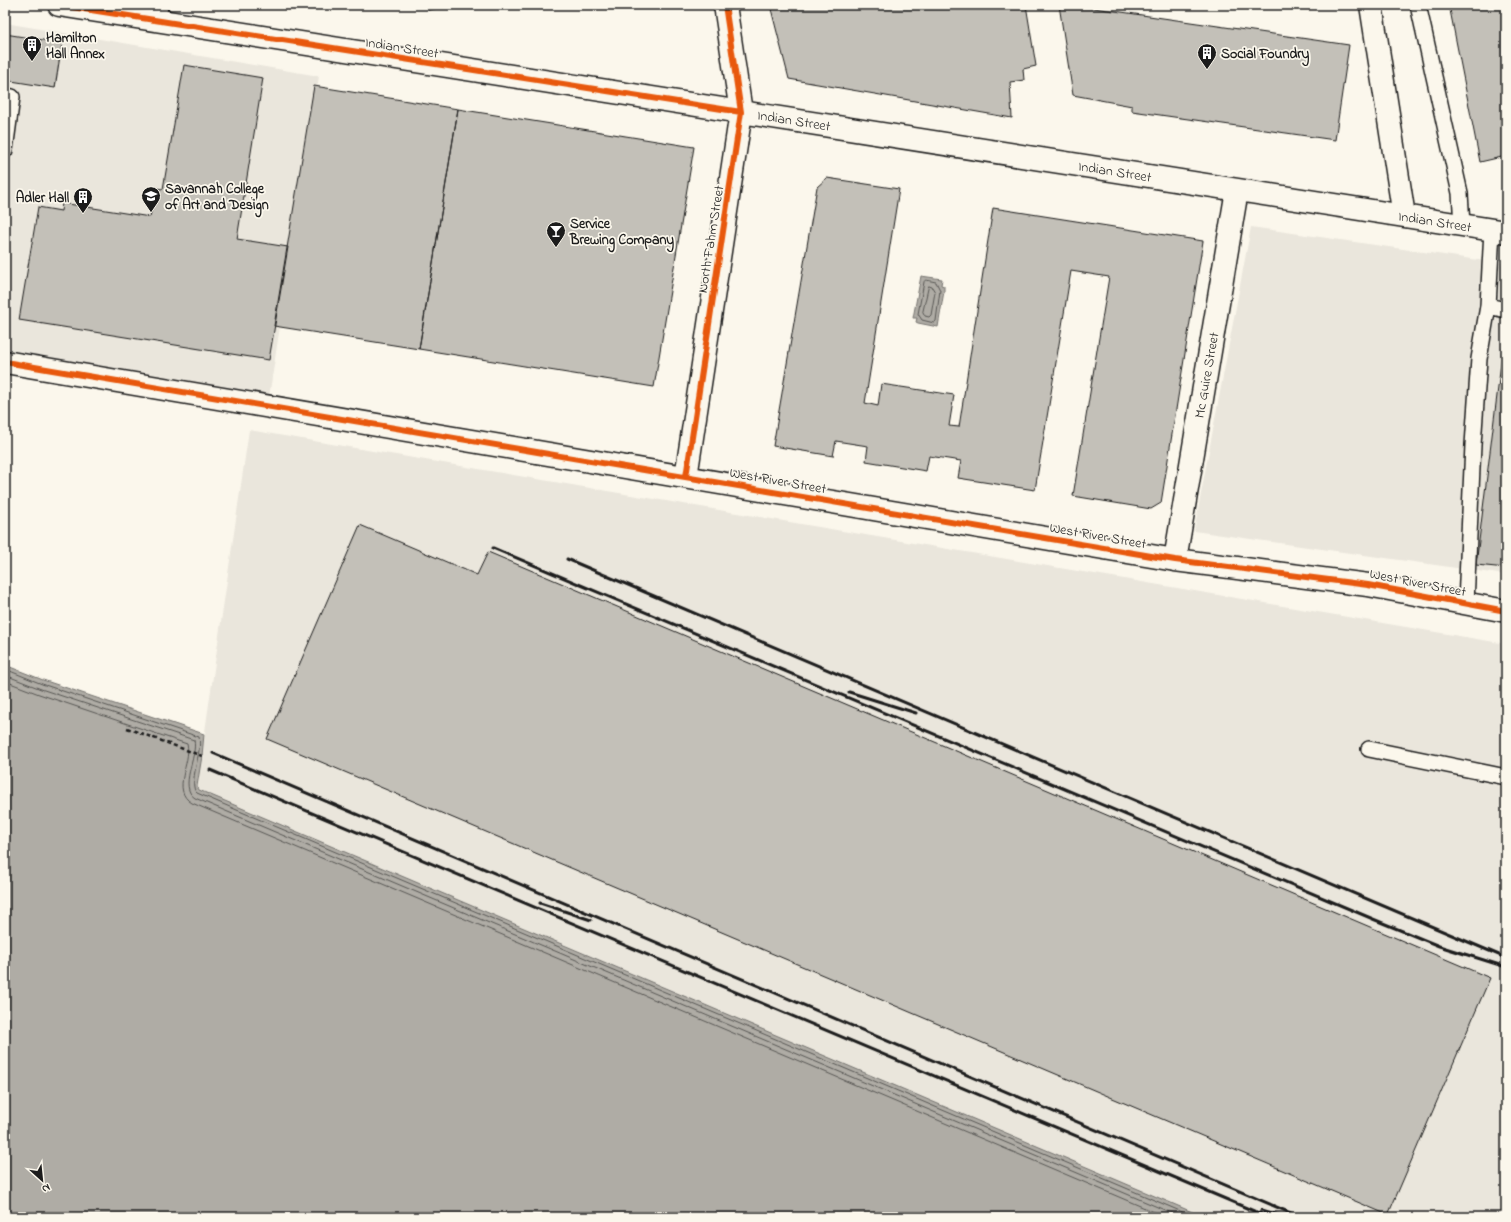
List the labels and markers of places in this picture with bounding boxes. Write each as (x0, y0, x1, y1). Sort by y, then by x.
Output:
place label: Hamilton Hall Annex (46, 28, 106, 65)
building icon: Hamilton Hall Annex (21, 34, 43, 62)
building icon: Social Foundry (1196, 42, 1218, 70)
place label: Social Foundry (1221, 44, 1310, 67)
place label: Savannah College of Art and Design (165, 179, 269, 218)
school or university icon: Savannah College of Art and Design (140, 185, 162, 213)
building icon: Adler Hall (72, 186, 94, 214)
place label: Adler Hall (16, 188, 70, 209)
place label: Service Brewing Company (569, 214, 674, 253)
bar icon: Service Brewing Company (545, 220, 567, 248)

